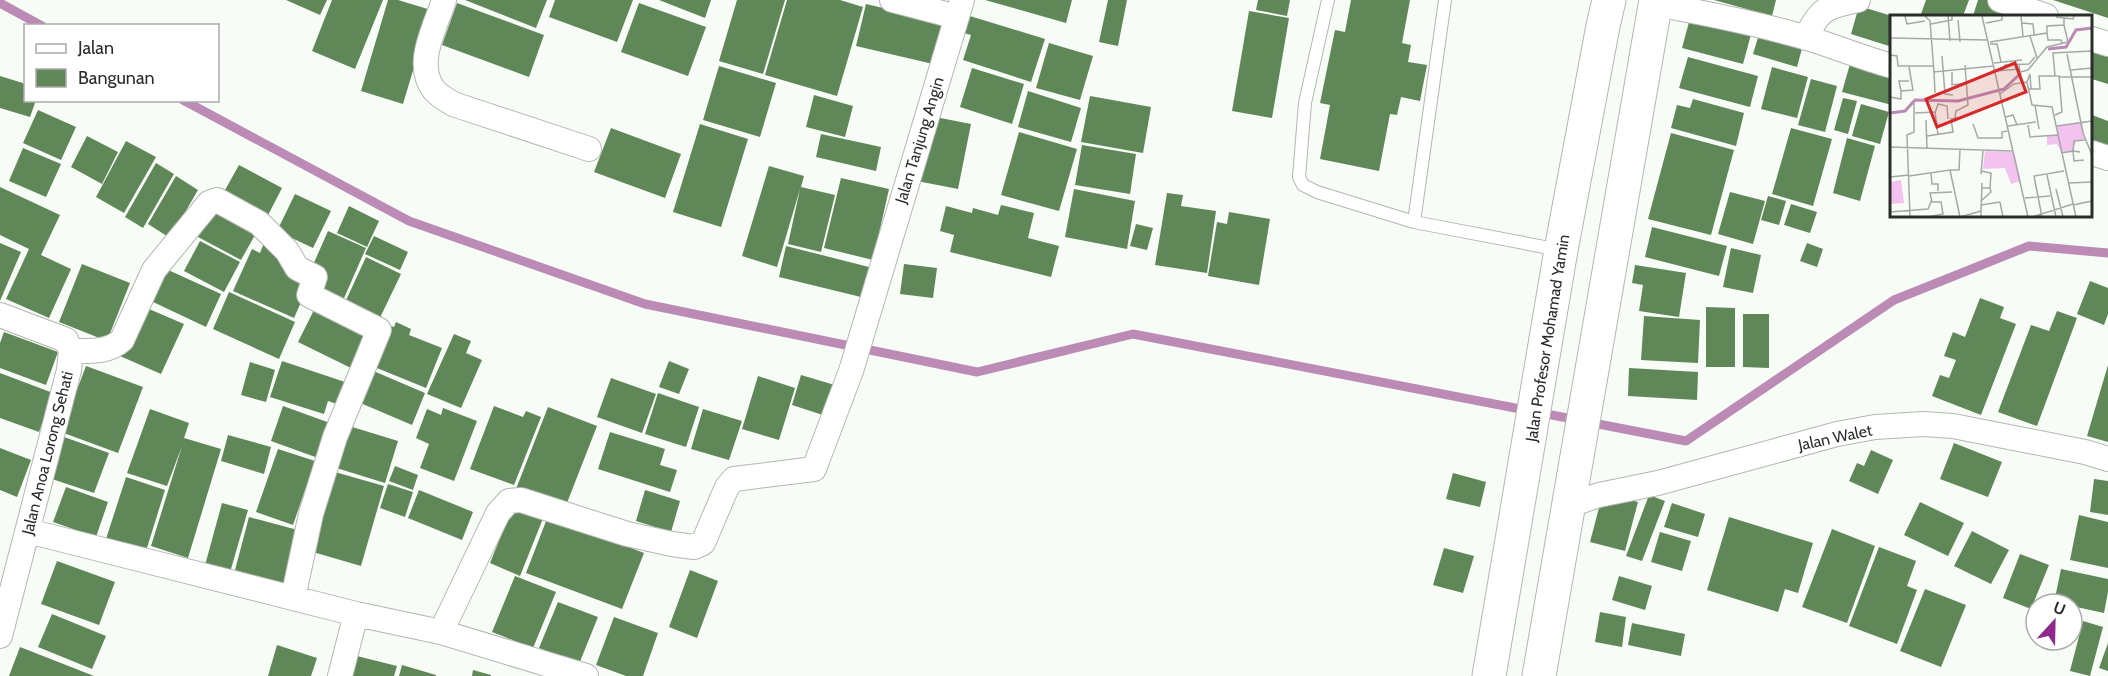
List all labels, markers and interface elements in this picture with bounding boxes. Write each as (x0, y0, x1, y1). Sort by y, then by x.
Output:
inset map (1890, 15, 2093, 218)
legend (24, 24, 219, 102)
text: Jalan (77, 37, 114, 59)
text: Bangunan (78, 67, 155, 89)
street label: Jalan Tanjung Angin (891, 74, 948, 207)
street label: Jalan Profesor Mohamad Yamin (1522, 233, 1573, 444)
street label: Jalan Anoa Lorong Sehati (18, 369, 77, 538)
street label: Jalan Walet (1795, 420, 1874, 455)
north arrow (2024, 592, 2084, 652)
text: U (2051, 598, 2068, 620)

